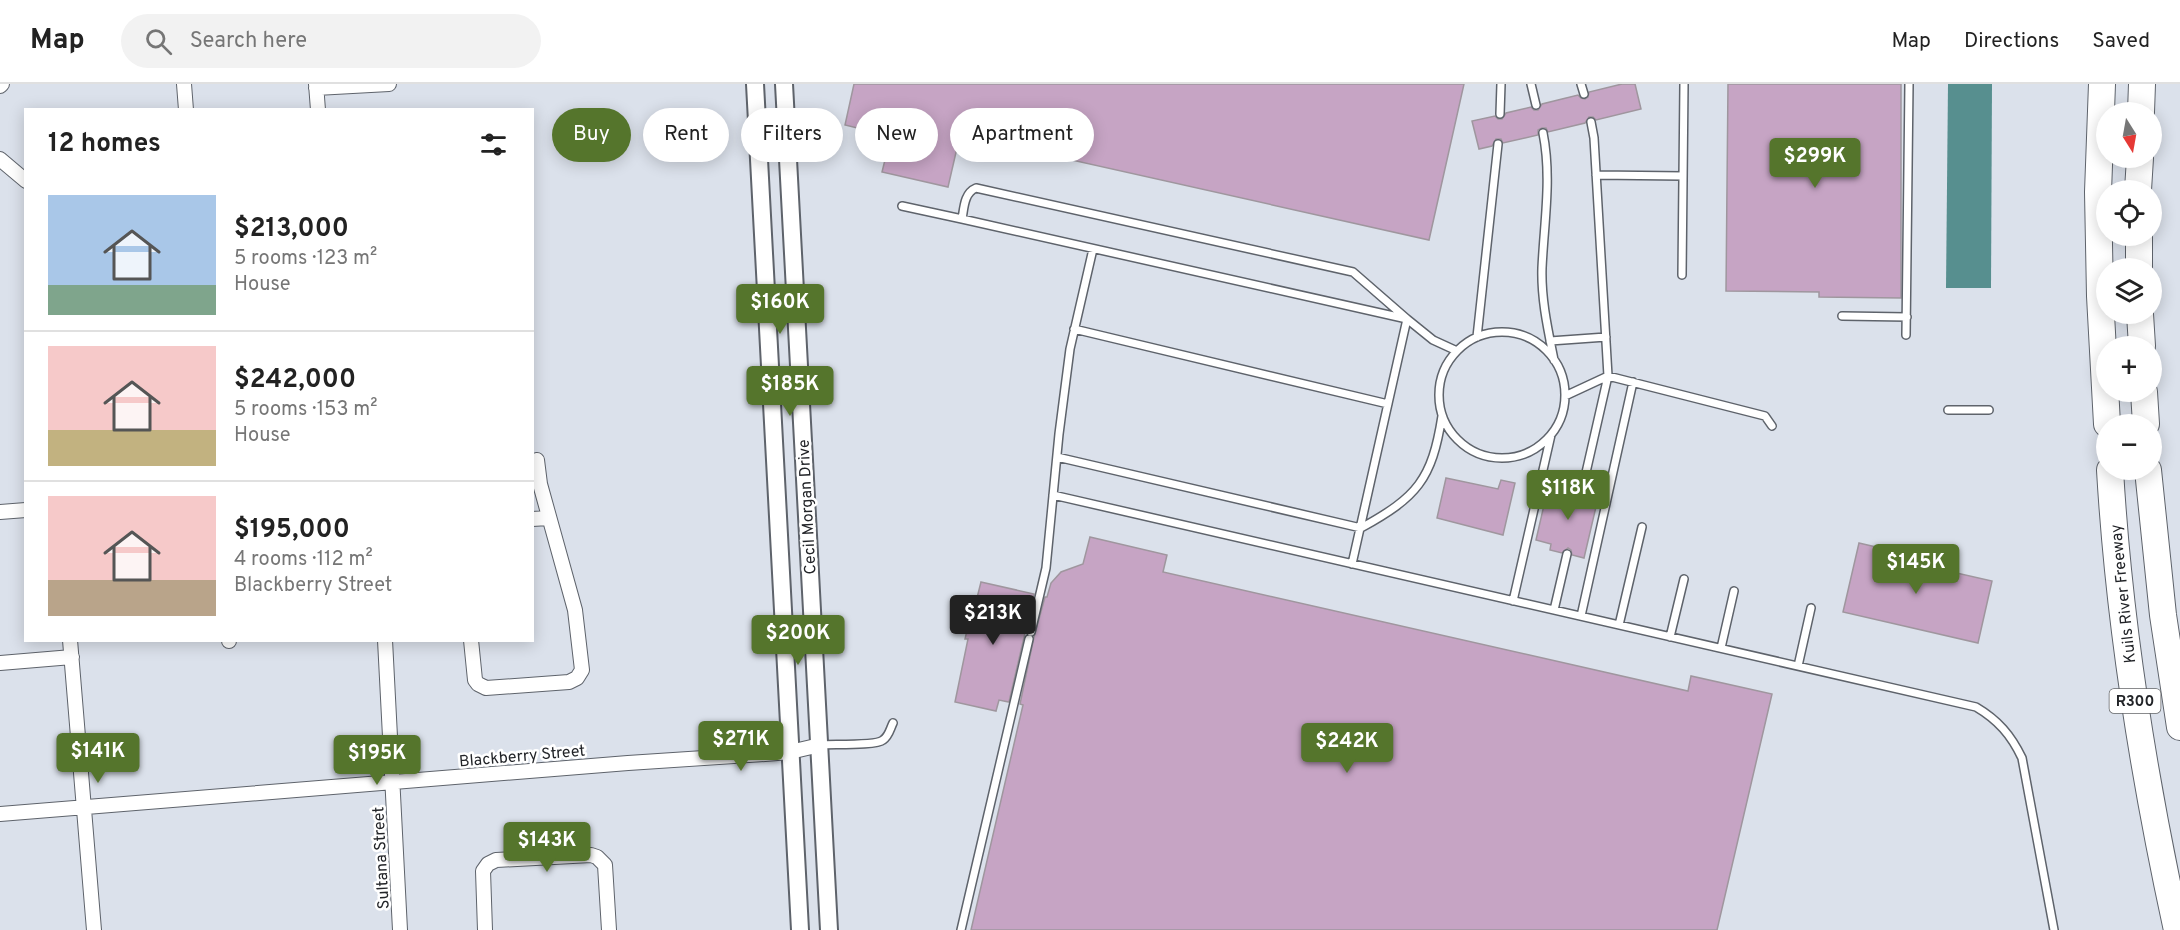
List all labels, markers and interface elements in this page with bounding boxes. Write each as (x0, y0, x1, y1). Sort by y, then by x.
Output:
search box (121, 14, 541, 68)
text: Map (30, 23, 85, 59)
icon: search (142, 25, 175, 58)
text: Search here (190, 28, 307, 55)
text: Map (1891, 28, 1931, 55)
text: Directions (1964, 28, 2059, 55)
text: Saved (2092, 28, 2150, 55)
north arrow (2096, 102, 2162, 168)
map controls (2096, 102, 2162, 480)
chip: Buy (552, 108, 631, 162)
chip: Rent (643, 108, 729, 162)
chip: Filters (741, 108, 843, 162)
chip: New (855, 108, 938, 162)
chip: Apartment (950, 108, 1094, 162)
text: 12 homes (48, 128, 161, 161)
icon: filters (477, 128, 510, 161)
pin: $299K (1773, 138, 1857, 189)
text: $299K (1783, 144, 1847, 170)
button: locate (2096, 180, 2162, 246)
text: $213,000 (234, 213, 349, 246)
icon: home (96, 219, 168, 291)
text: 5 rooms · 123 m² (234, 246, 377, 272)
button: layers (2096, 258, 2162, 324)
text: House (234, 272, 290, 298)
pin: $160K (738, 284, 822, 335)
text: $160K (750, 290, 810, 316)
button: + (2096, 336, 2162, 402)
text: $242,000 (234, 364, 356, 397)
pin: $185K (748, 366, 832, 417)
icon: home (96, 370, 168, 442)
text: $185K (760, 372, 820, 398)
text: 5 rooms · 153 m² (234, 397, 377, 423)
button: − (2096, 414, 2162, 480)
text: House (234, 423, 290, 449)
street label: Cecil Morgan Drive (794, 439, 822, 575)
pin: $118K (1526, 470, 1610, 521)
text: $118K (1541, 476, 1595, 502)
text: $195,000 (234, 514, 350, 547)
icon: home (96, 520, 168, 592)
street label: Kuils River Freeway (2107, 523, 2141, 664)
pin: $145K (1874, 544, 1958, 595)
text: 4 rooms · 112 m² (234, 547, 373, 573)
text: $145K (1886, 550, 1946, 576)
text: Blackberry Street (234, 573, 392, 599)
pin: $213K (951, 595, 1035, 646)
text: $213K (964, 601, 1022, 627)
pin: $200K (756, 615, 840, 666)
text: $200K (766, 621, 830, 647)
road number: R300 (2110, 689, 2160, 713)
pin: $271K (699, 721, 783, 772)
pin: $242K (1305, 723, 1389, 774)
text: $271K (712, 727, 770, 753)
text: $242K (1315, 729, 1379, 755)
pin: $141K (56, 733, 140, 784)
pin: $195K (335, 735, 419, 786)
text: $141K (70, 739, 126, 765)
text: $195K (348, 741, 406, 767)
street label: Blackberry Street (458, 742, 586, 772)
street label: Sultana Street (369, 806, 395, 910)
pin: $143K (505, 822, 589, 873)
text: $143K (517, 828, 577, 854)

